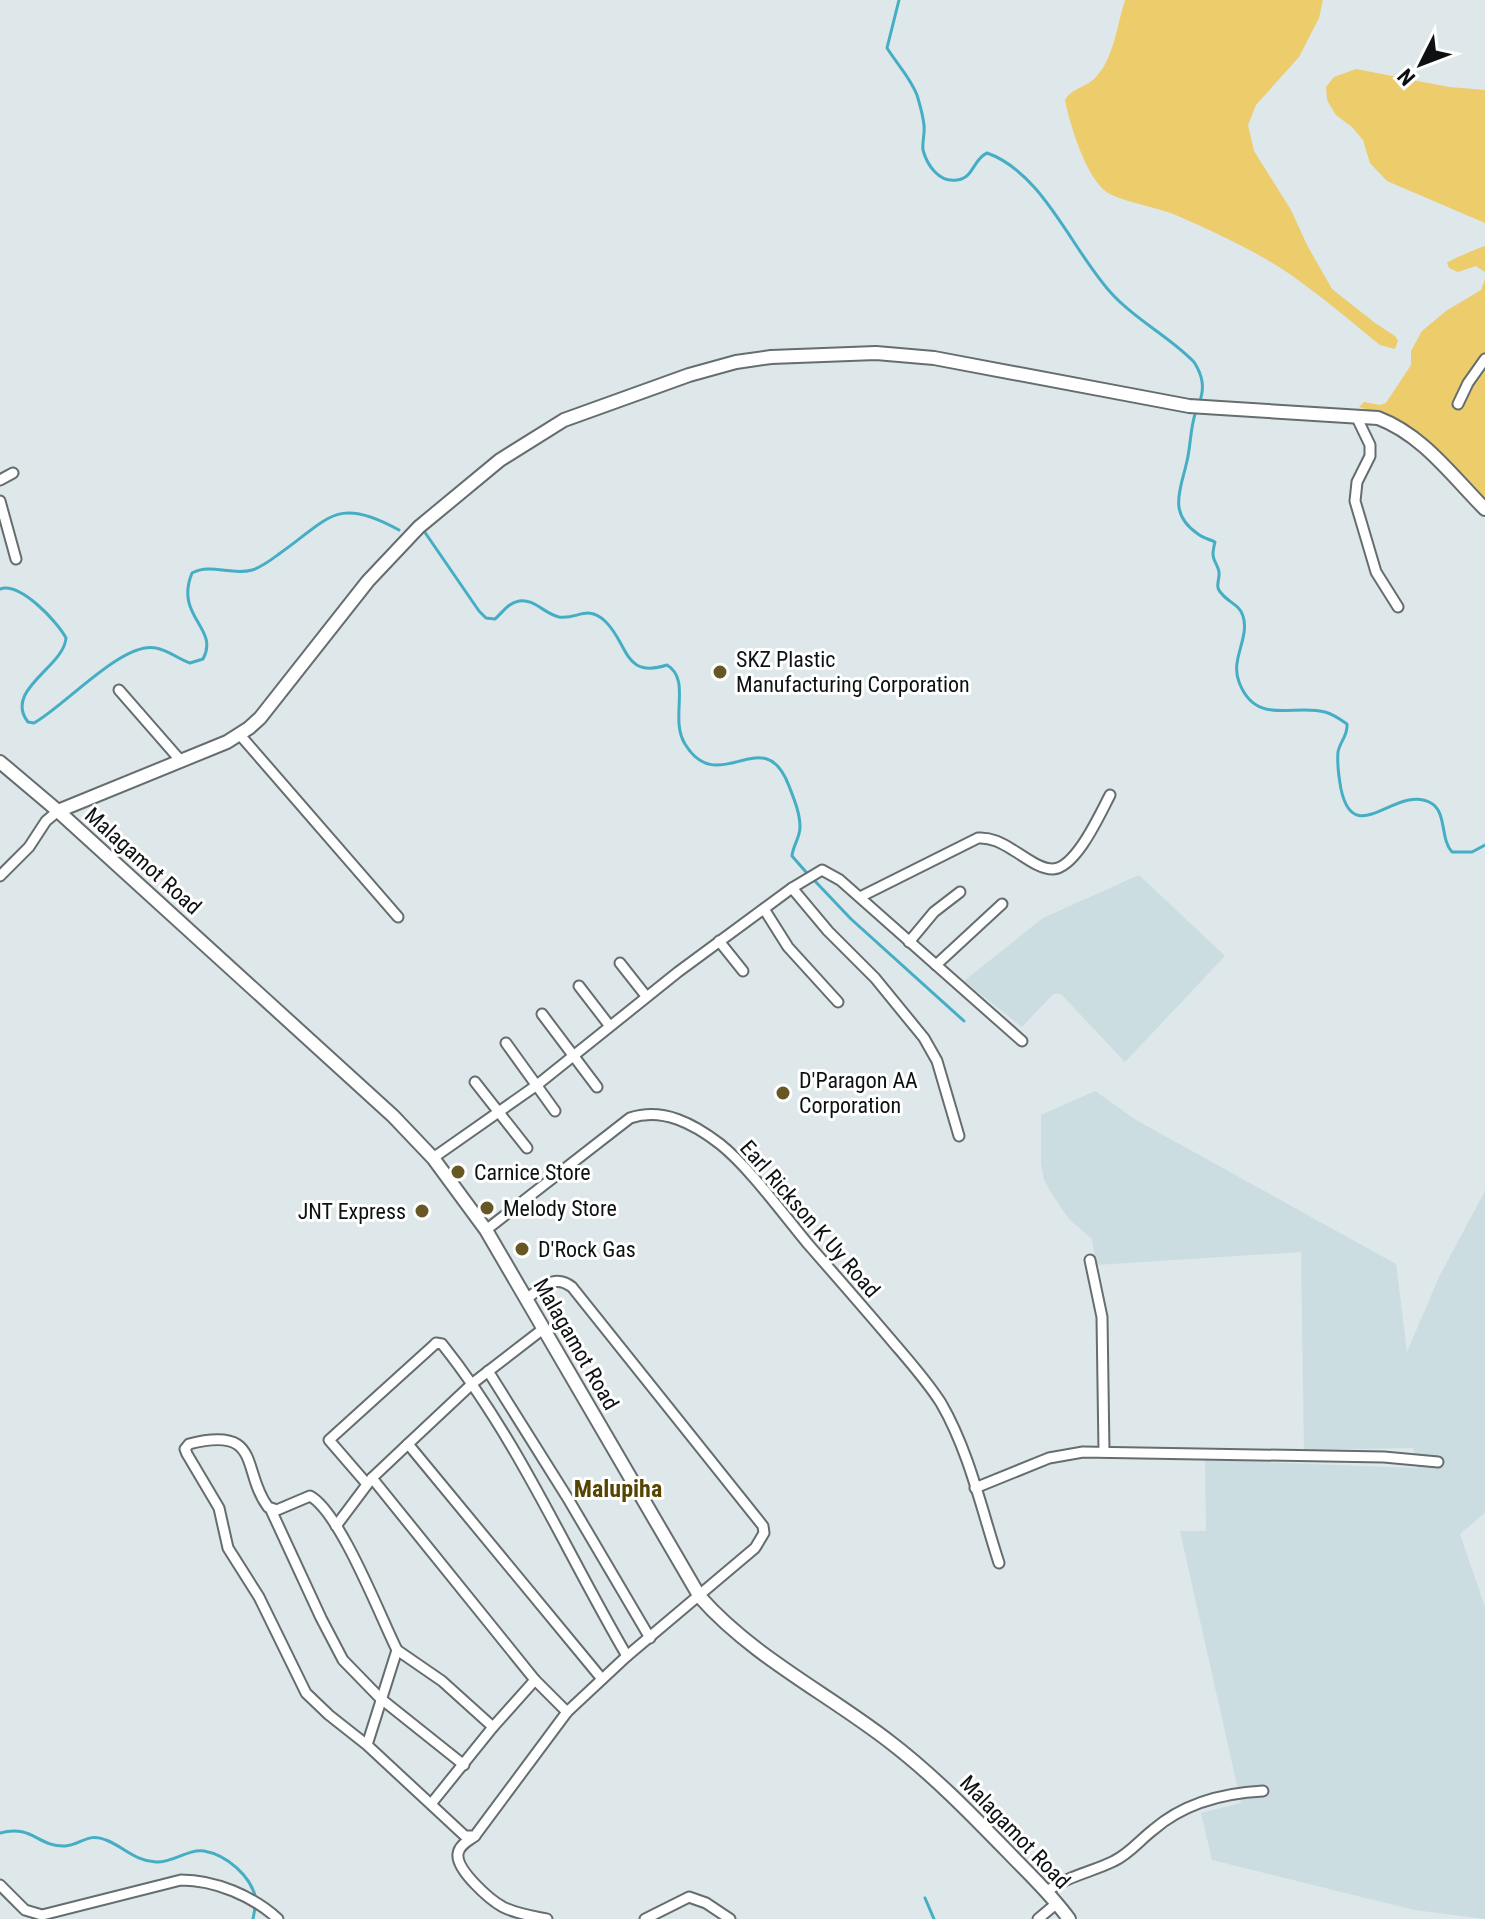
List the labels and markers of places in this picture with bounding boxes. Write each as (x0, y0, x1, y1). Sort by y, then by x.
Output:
place label: SKZ Plastic Manufacturing Corporation (736, 647, 970, 697)
marker: SKZ Plastic Manufacturing Corporation (711, 663, 729, 681)
place label: D'Paragon AA Corporation (799, 1068, 918, 1118)
marker: D'Paragon AA Corporation (774, 1084, 792, 1102)
place label: Carnice Store (474, 1160, 591, 1185)
marker: Carnice Store (449, 1163, 467, 1181)
place label: Melody Store (503, 1196, 617, 1221)
place label: JNT Express (298, 1199, 406, 1224)
marker: Melody Store (478, 1199, 496, 1217)
marker: JNT Express (413, 1202, 431, 1220)
place label: D'Rock Gas (538, 1237, 636, 1262)
marker: D'Rock Gas (513, 1240, 531, 1258)

